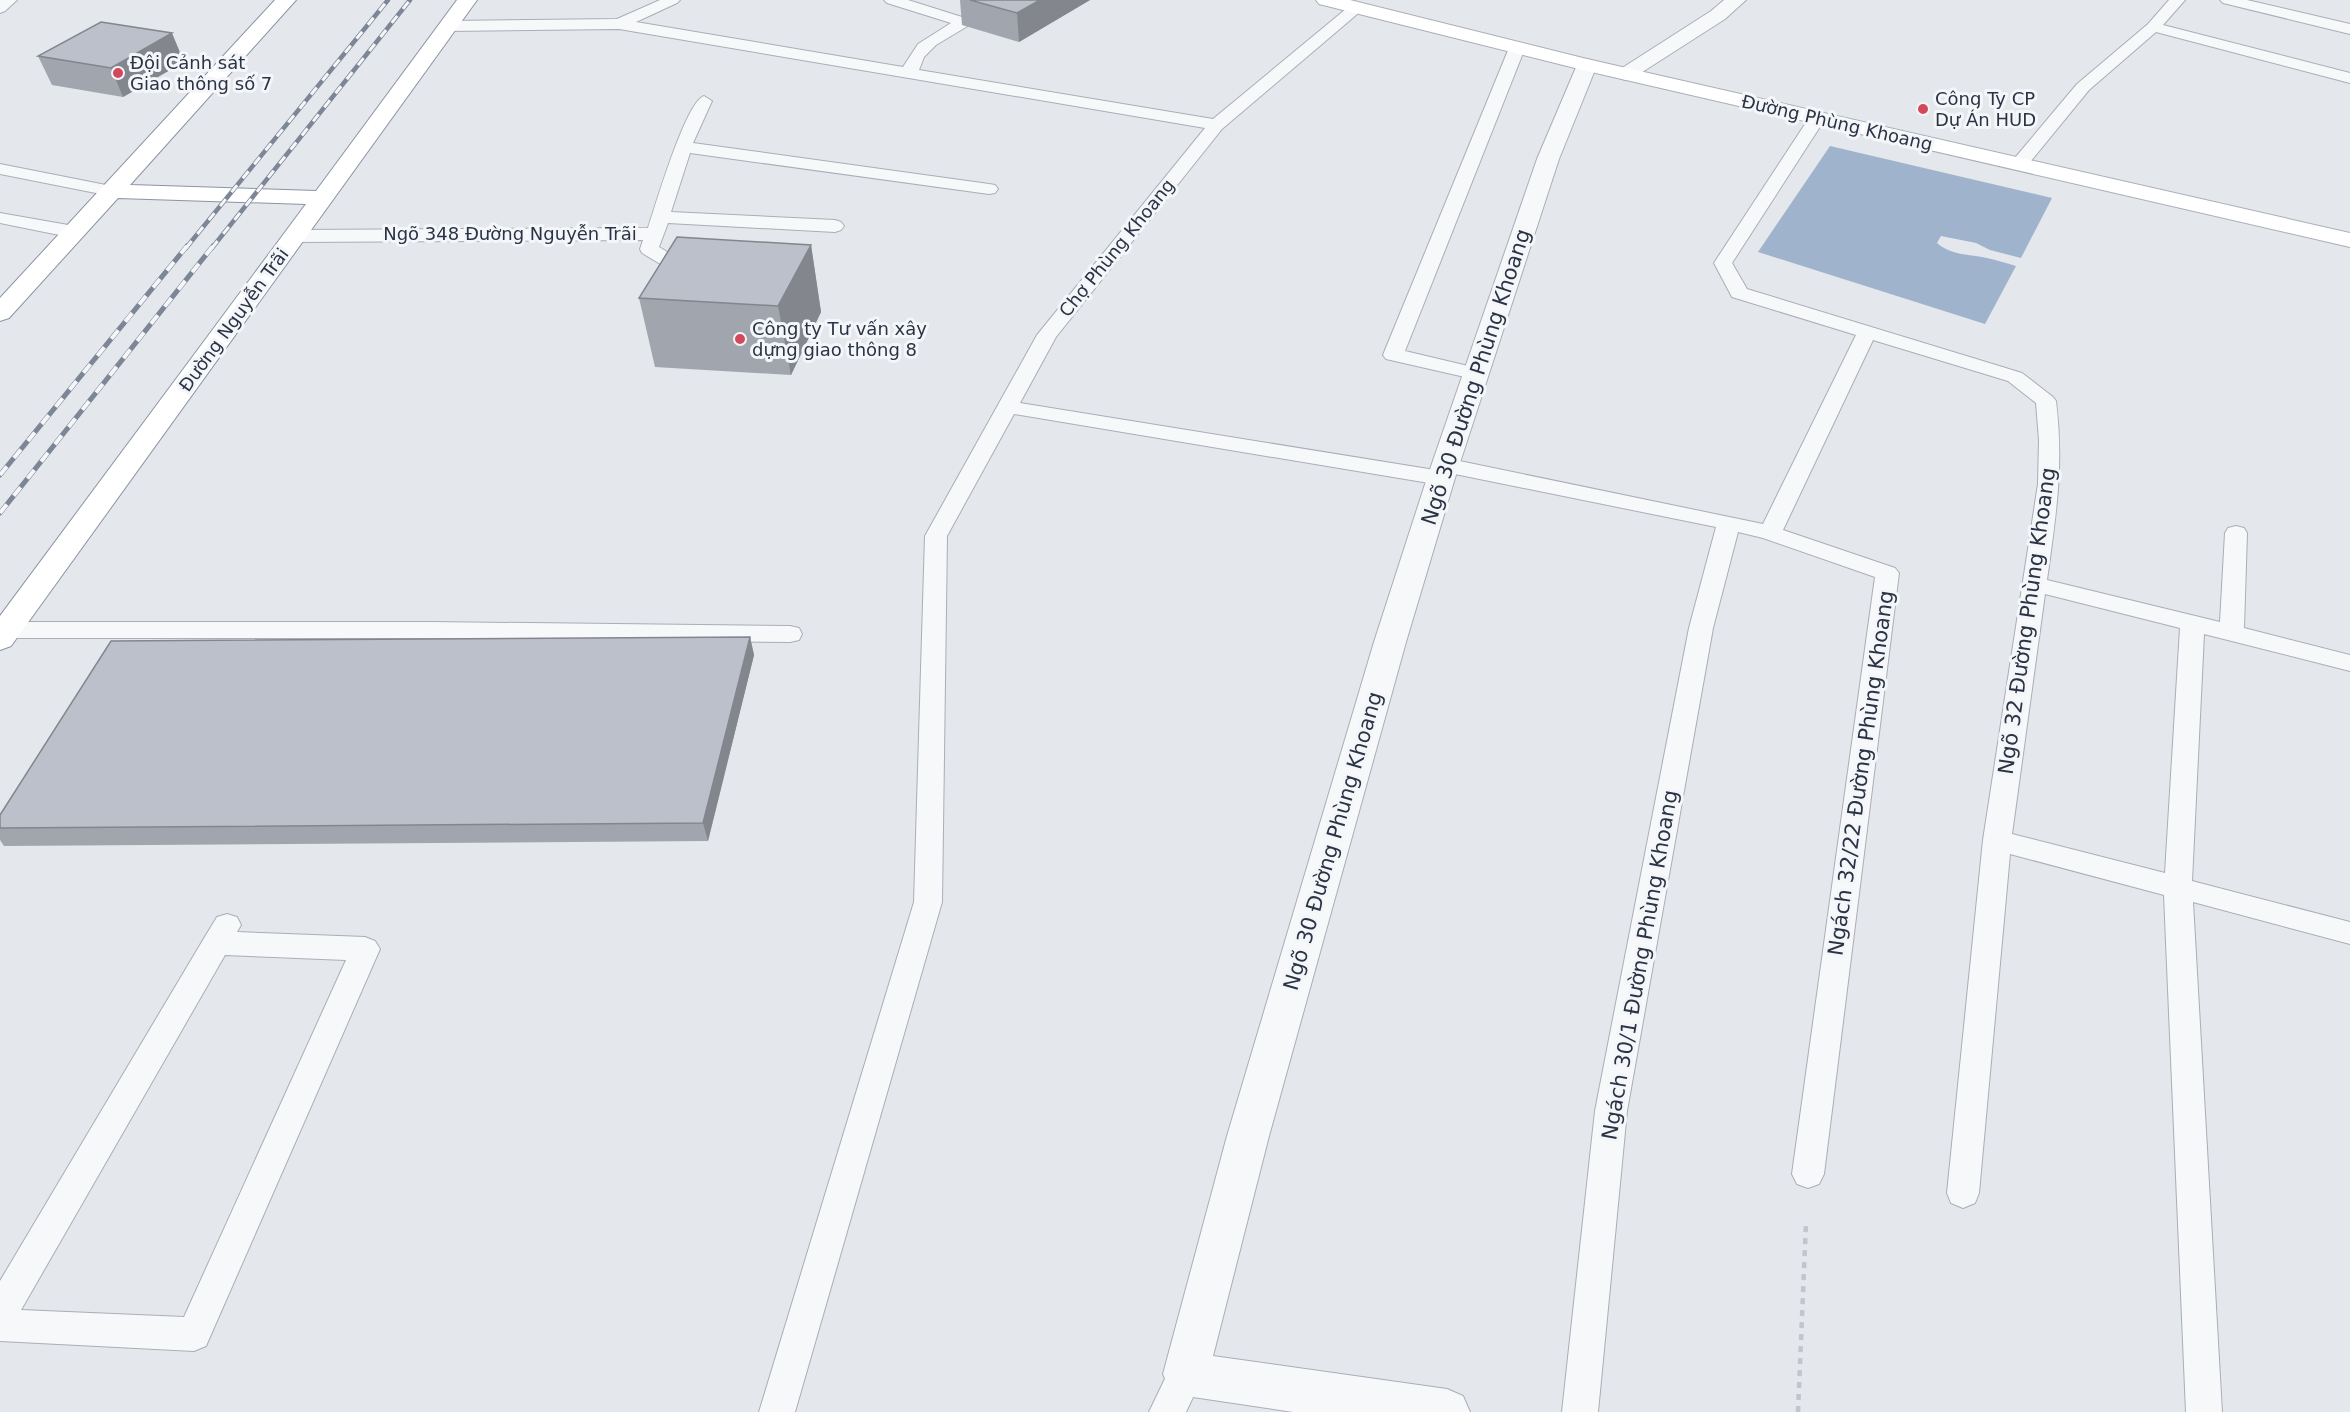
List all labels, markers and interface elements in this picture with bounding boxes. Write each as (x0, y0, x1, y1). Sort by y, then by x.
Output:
place label: Đội Cảnh sát Giao thông số 7 (130, 52, 272, 94)
marker: Đội Cảnh sát Giao thông số 7 (111, 66, 125, 80)
place label: Công Ty CP Dự Án HUD (1935, 88, 2036, 130)
street label: Đường Phùng Khoang (1740, 90, 1935, 155)
marker: Công Ty CP Dự Án HUD (1916, 102, 1930, 116)
street label: Chợ Phùng Khoang (1055, 175, 1179, 321)
street label: Ngõ 348 Đường Nguyễn Trãi (383, 223, 637, 244)
street label: Ngõ 30 Đường Phùng Khoang (1417, 226, 1535, 528)
street label: Đường Nguyễn Trãi (175, 244, 293, 395)
place label: Công ty Tư vấn xây dựng giao thông 8 (752, 318, 927, 360)
marker: Công ty Tư vấn xây dựng giao thông 8 (733, 332, 747, 346)
street label: Ngõ 32 Đường Phùng Khoang (1994, 466, 2060, 776)
street label: Ngách 32/22 Đường Phùng Khoang (1823, 589, 1899, 957)
street label: Ngõ 30 Đường Phùng Khoang (1279, 689, 1387, 993)
street label: Ngách 30/1 Đường Phùng Khoang (1597, 788, 1683, 1142)

